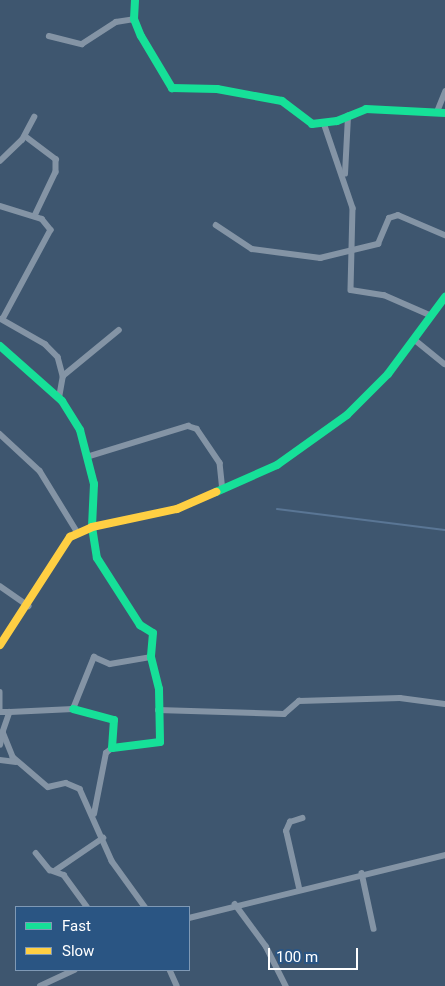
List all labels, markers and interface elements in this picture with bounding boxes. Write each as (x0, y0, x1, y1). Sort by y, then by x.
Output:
legend (15, 906, 190, 971)
text: Fast (62, 917, 91, 935)
scale bar (270, 938, 360, 970)
text: Slow (62, 942, 94, 960)
text: 100 m (276, 948, 318, 966)

